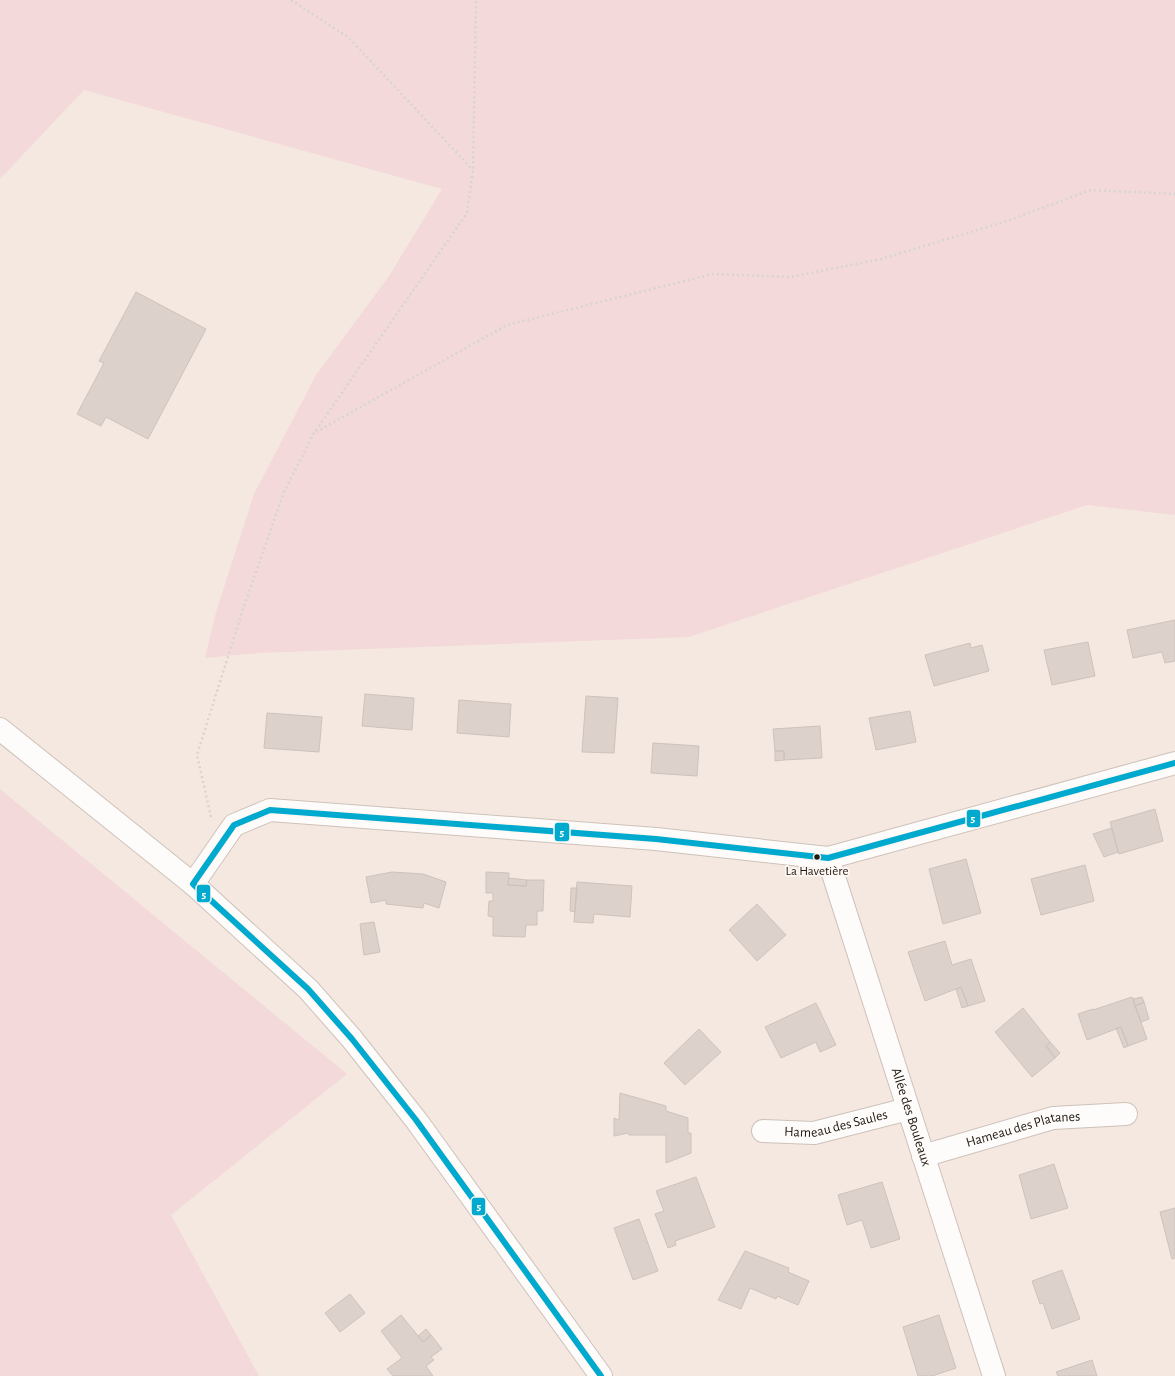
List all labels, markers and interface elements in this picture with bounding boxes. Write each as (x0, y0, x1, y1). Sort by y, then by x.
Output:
line badge: 5 (966, 809, 981, 828)
text: 5 (971, 813, 976, 824)
line badge: 5 (554, 822, 570, 842)
text: 5 (560, 827, 565, 838)
marker: La Havetière (812, 852, 822, 862)
place label: La Havetière (786, 865, 848, 878)
line badge: 5 (196, 884, 211, 903)
text: 5 (202, 889, 207, 900)
street label: Allée des Bouleaux (889, 1066, 933, 1168)
street label: Hameau des Saules (784, 1107, 889, 1141)
street label: Hameau des Platanes (965, 1110, 1081, 1150)
line badge: 5 (471, 1197, 486, 1216)
text: 5 (477, 1201, 482, 1212)

